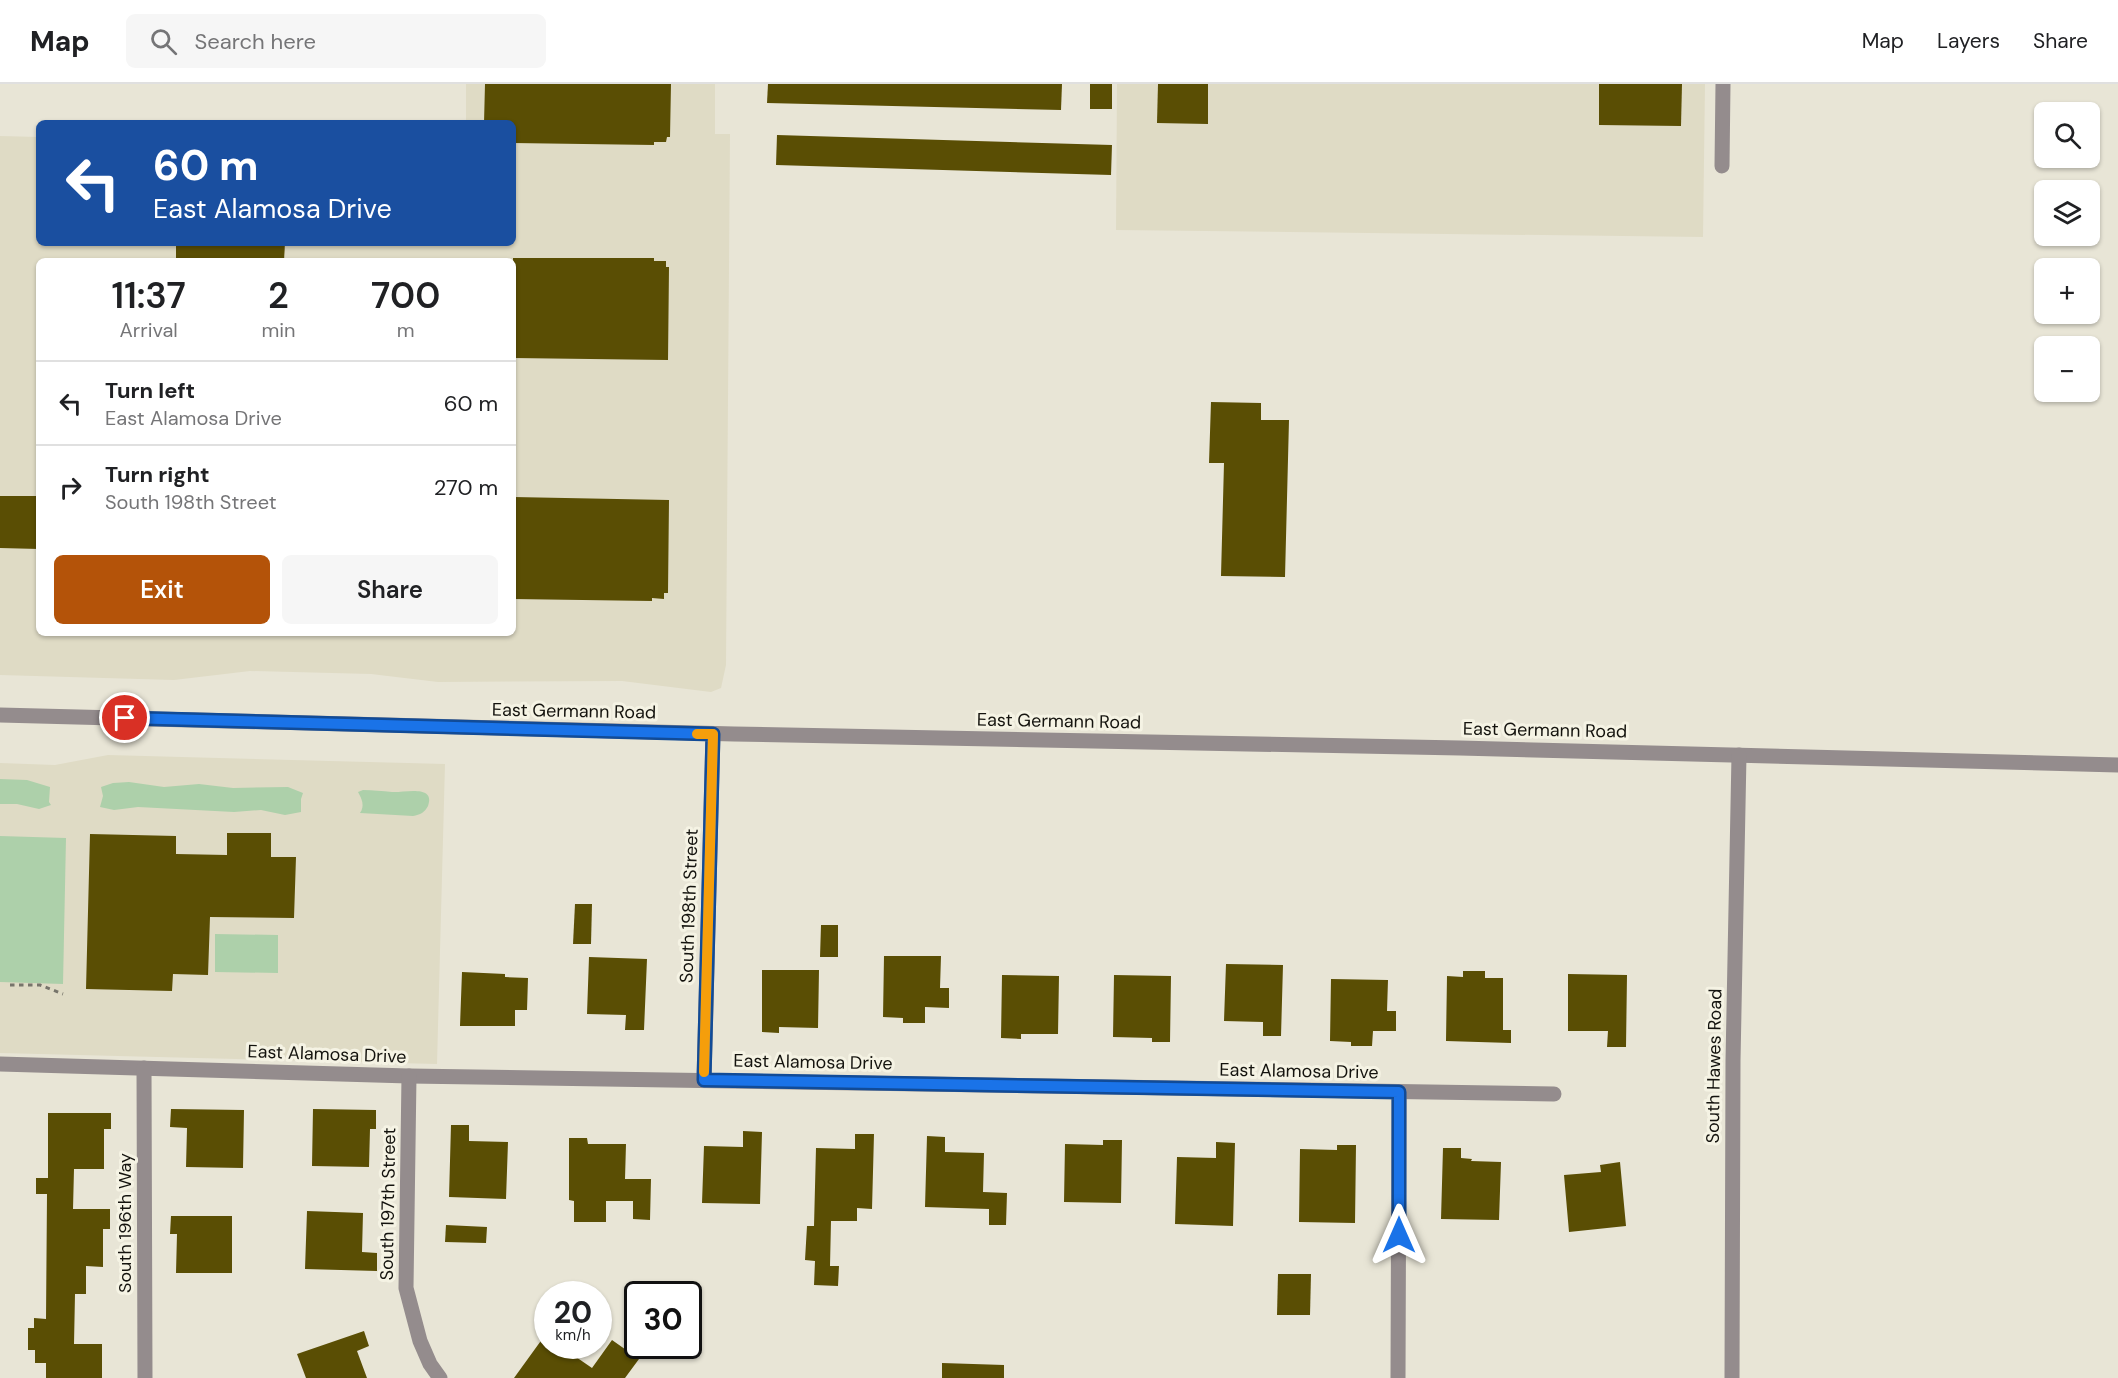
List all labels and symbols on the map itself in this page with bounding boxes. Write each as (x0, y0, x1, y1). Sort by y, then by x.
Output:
pin (99, 692, 150, 743)
street label: East Germann Road (492, 698, 656, 724)
street label: East Germann Road (977, 708, 1141, 734)
street label: East Germann Road (1463, 717, 1627, 743)
street label: South 198th Street (674, 828, 704, 984)
street label: South Hawes Road (1701, 988, 1727, 1144)
street label: East Alamosa Drive (247, 1039, 407, 1069)
street label: East Alamosa Drive (733, 1049, 893, 1075)
street label: East Alamosa Drive (1219, 1058, 1379, 1084)
street label: South 197th Street (375, 1127, 401, 1281)
street label: South 196th Way (113, 1153, 137, 1293)
position arrow (1367, 1203, 1431, 1267)
speed limit sign: 30 (624, 1281, 702, 1359)

